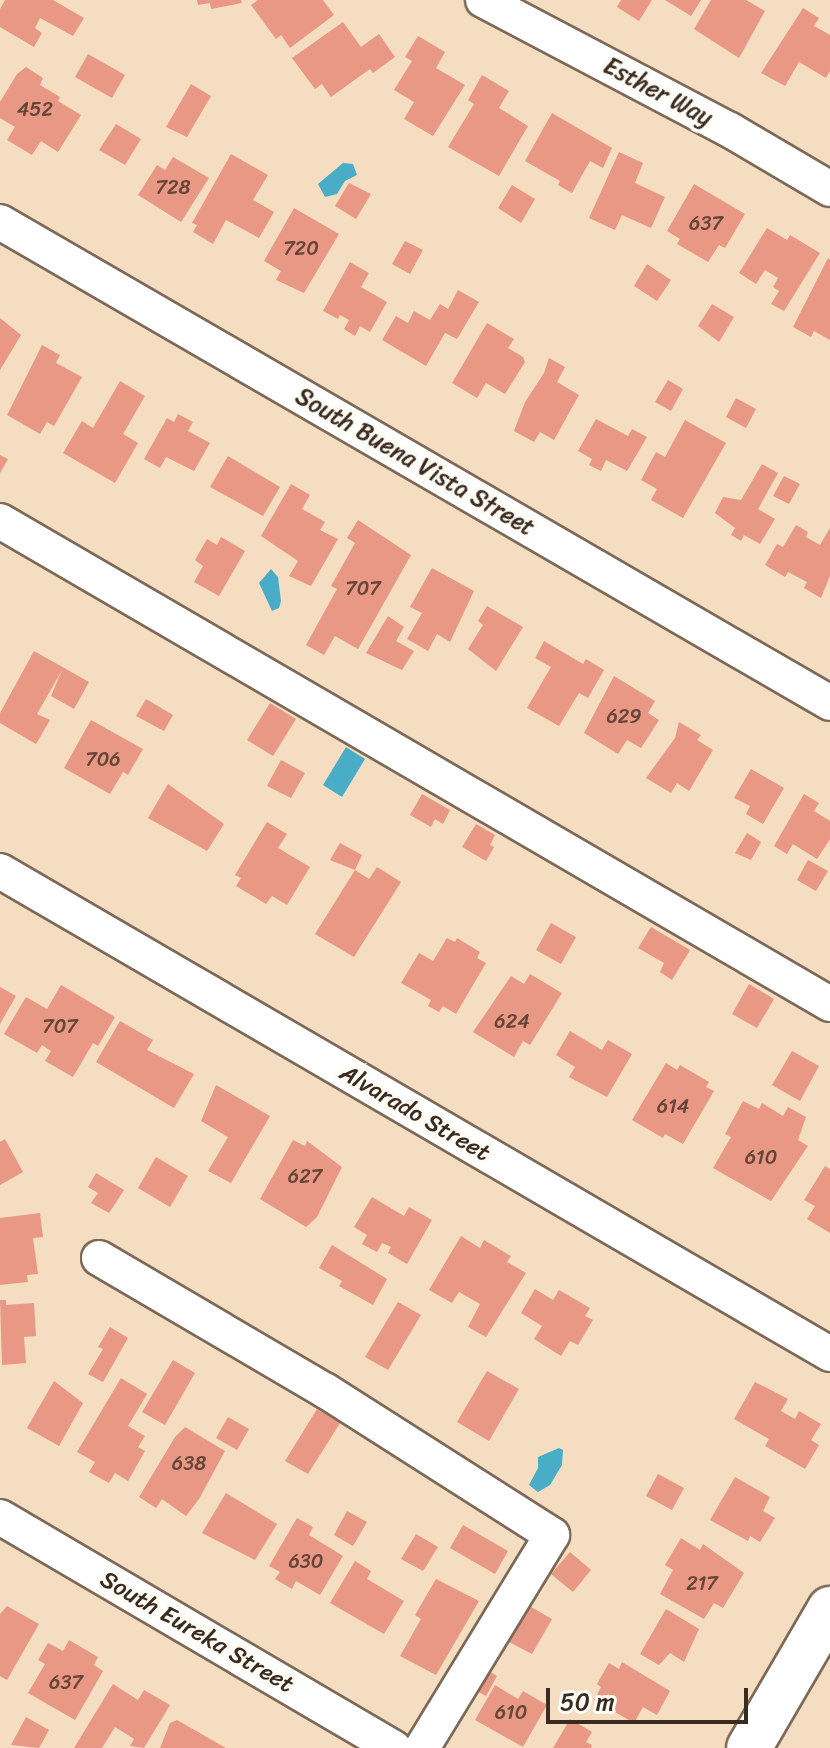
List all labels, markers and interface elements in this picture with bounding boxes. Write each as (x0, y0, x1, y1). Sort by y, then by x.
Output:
street label: Esther Way (599, 51, 717, 133)
house number: 452 (17, 97, 53, 121)
house number: 728 (155, 175, 191, 199)
house number: 637 (689, 211, 723, 235)
house number: 720 (283, 236, 319, 260)
street label: South Buena Vista Street (290, 382, 540, 542)
house number: 707 (345, 576, 381, 600)
house number: 629 (606, 704, 642, 728)
house number: 706 (85, 747, 121, 771)
house number: 624 (494, 1009, 530, 1033)
house number: 707 (42, 1014, 78, 1038)
street label: Alvarado Street (335, 1058, 495, 1168)
house number: 614 (657, 1094, 689, 1118)
house number: 610 (745, 1145, 777, 1169)
house number: 627 (288, 1164, 322, 1188)
house number: 638 (172, 1451, 206, 1475)
house number: 630 (289, 1549, 323, 1573)
street label: South Eureka Street (95, 1565, 299, 1699)
house number: 217 (686, 1571, 718, 1595)
house number: 637 (49, 1670, 83, 1694)
scale bar (550, 1672, 752, 1722)
text: 50 m (560, 1681, 615, 1723)
house number: 610 (495, 1700, 527, 1724)

